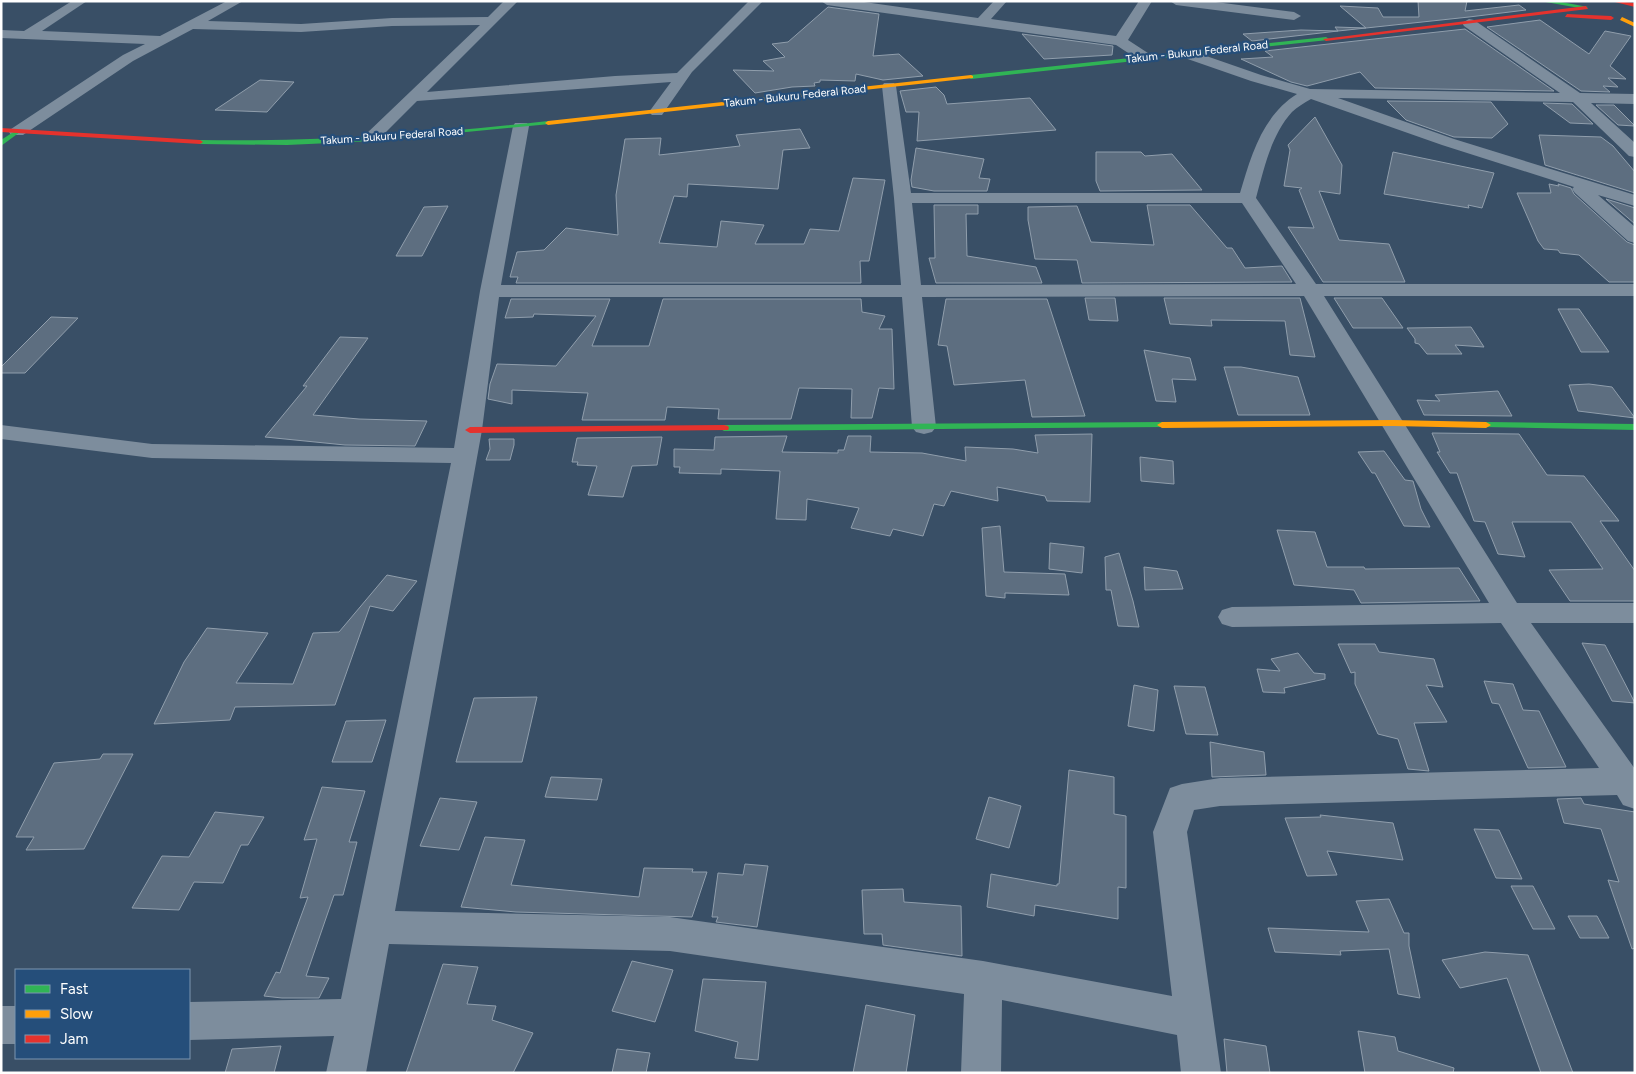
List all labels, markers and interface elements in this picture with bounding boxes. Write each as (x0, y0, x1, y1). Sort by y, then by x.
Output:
street label: Takum - Bukuru Federal Road (1125, 38, 1269, 66)
street label: Takum - Bukuru Federal Road (723, 82, 867, 110)
street label: Takum - Bukuru Federal Road (320, 125, 464, 147)
legend (15, 969, 190, 1059)
text: Fast (60, 980, 89, 998)
text: Slow (60, 1005, 93, 1023)
text: Jam (60, 1030, 88, 1048)

